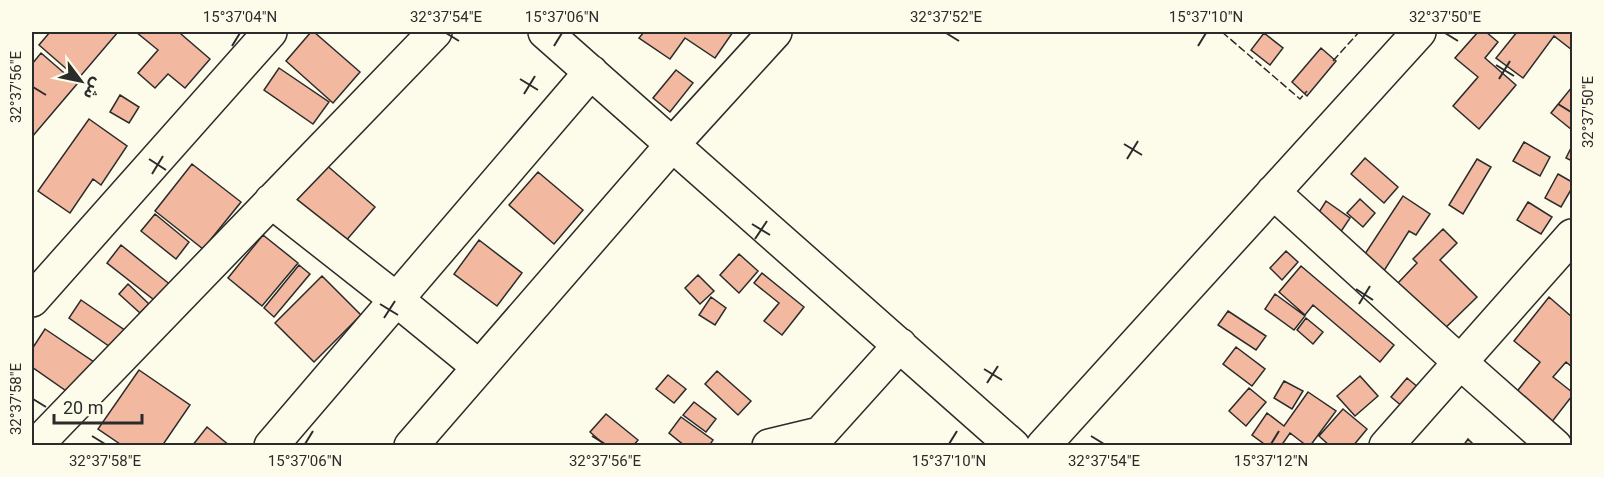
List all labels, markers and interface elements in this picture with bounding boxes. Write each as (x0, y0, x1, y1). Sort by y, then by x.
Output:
text: 15°37'04"N (203, 8, 277, 26)
text: 32°37'54"E (410, 8, 483, 26)
text: 15°37'06"N (525, 8, 599, 26)
text: 32°37'52"E (910, 8, 983, 26)
text: 15°37'10"N (1169, 8, 1243, 26)
text: 32°37'50"E (1409, 8, 1482, 26)
text: 32°37'56"E (7, 50, 25, 123)
north arrow (51, 51, 111, 111)
text: ش (79, 74, 107, 103)
text: 32°37'50"E (1579, 75, 1597, 148)
text: 32°37'58"E (7, 362, 25, 435)
scale bar (54, 387, 142, 425)
text: 20 m (63, 397, 103, 418)
text: 32°37'58"E (69, 452, 142, 470)
text: 15°37'06"N (268, 452, 342, 470)
text: 32°37'56"E (569, 452, 642, 470)
text: 15°37'10"N (912, 452, 986, 470)
text: 32°37'54"E (1068, 452, 1141, 470)
text: 15°37'12"N (1234, 452, 1308, 470)

